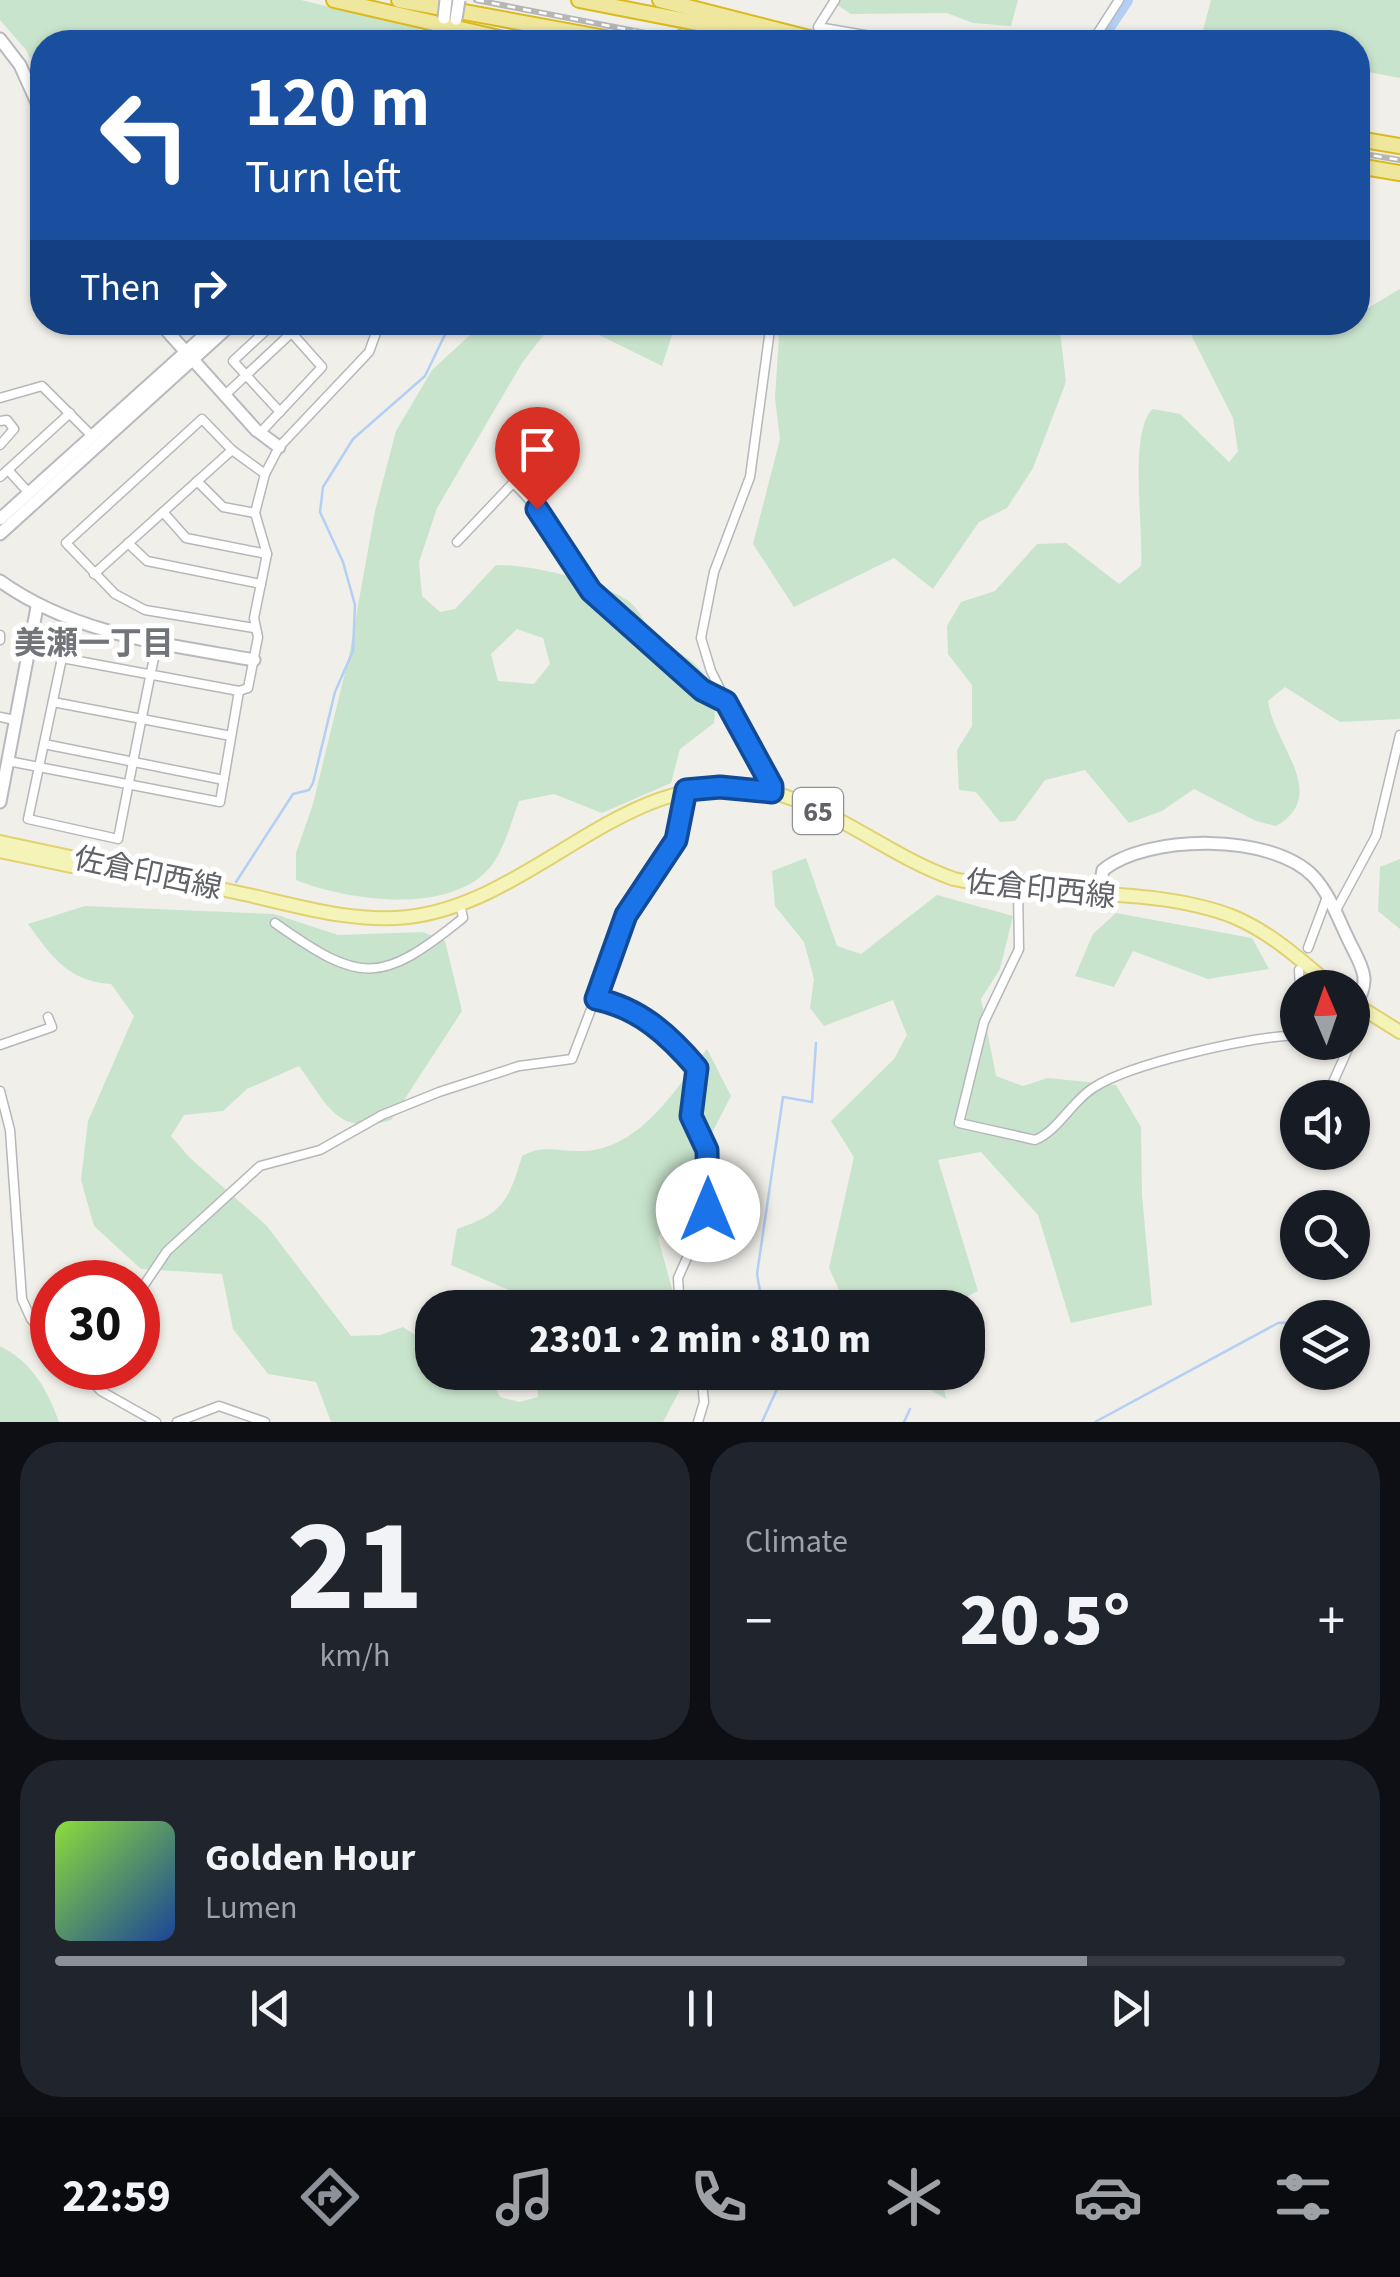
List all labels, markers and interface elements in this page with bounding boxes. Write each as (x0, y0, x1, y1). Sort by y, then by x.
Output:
text: 120 m (245, 53, 430, 153)
icon: left (80, 70, 210, 200)
text: Turn left (245, 146, 401, 210)
icon: right (181, 260, 236, 315)
text: Then (80, 261, 161, 315)
pin (495, 407, 580, 510)
icon: arrive (510, 422, 565, 477)
district label: 美瀬一丁目 (14, 621, 174, 667)
road number: 65 (793, 788, 843, 834)
street label: 佐倉印西線 (70, 837, 226, 910)
street label: 佐倉印西線 (964, 860, 1118, 919)
north arrow (1280, 970, 1370, 1060)
map controls (1280, 970, 1370, 1390)
button: sound (1280, 1080, 1370, 1170)
position arrow (656, 1158, 760, 1262)
button: search (1280, 1190, 1370, 1280)
speed limit sign: 30 (30, 1260, 160, 1390)
button: layers (1280, 1300, 1370, 1390)
text: 23:01 · 2 min · 810 m (529, 1313, 871, 1367)
text: 21 (286, 1475, 424, 1660)
text: Climate (745, 1519, 848, 1565)
text: 20.5° (959, 1567, 1131, 1674)
text: − (745, 1583, 772, 1661)
text: + (1318, 1583, 1345, 1661)
text: km/h (320, 1633, 390, 1679)
text: Golden Hour (205, 1831, 415, 1885)
text: Lumen (205, 1885, 298, 1931)
icon: previous (243, 1981, 298, 2036)
icon: pause (673, 1981, 728, 2036)
icon: next (1103, 1981, 1158, 2036)
icon: directions (295, 2162, 365, 2232)
icon: music (490, 2162, 560, 2232)
icon: phone (684, 2162, 754, 2232)
icon: climate (879, 2162, 949, 2232)
icon: car (1073, 2162, 1143, 2232)
icon: filters (1268, 2162, 1338, 2232)
text: 22:59 (62, 2165, 171, 2229)

